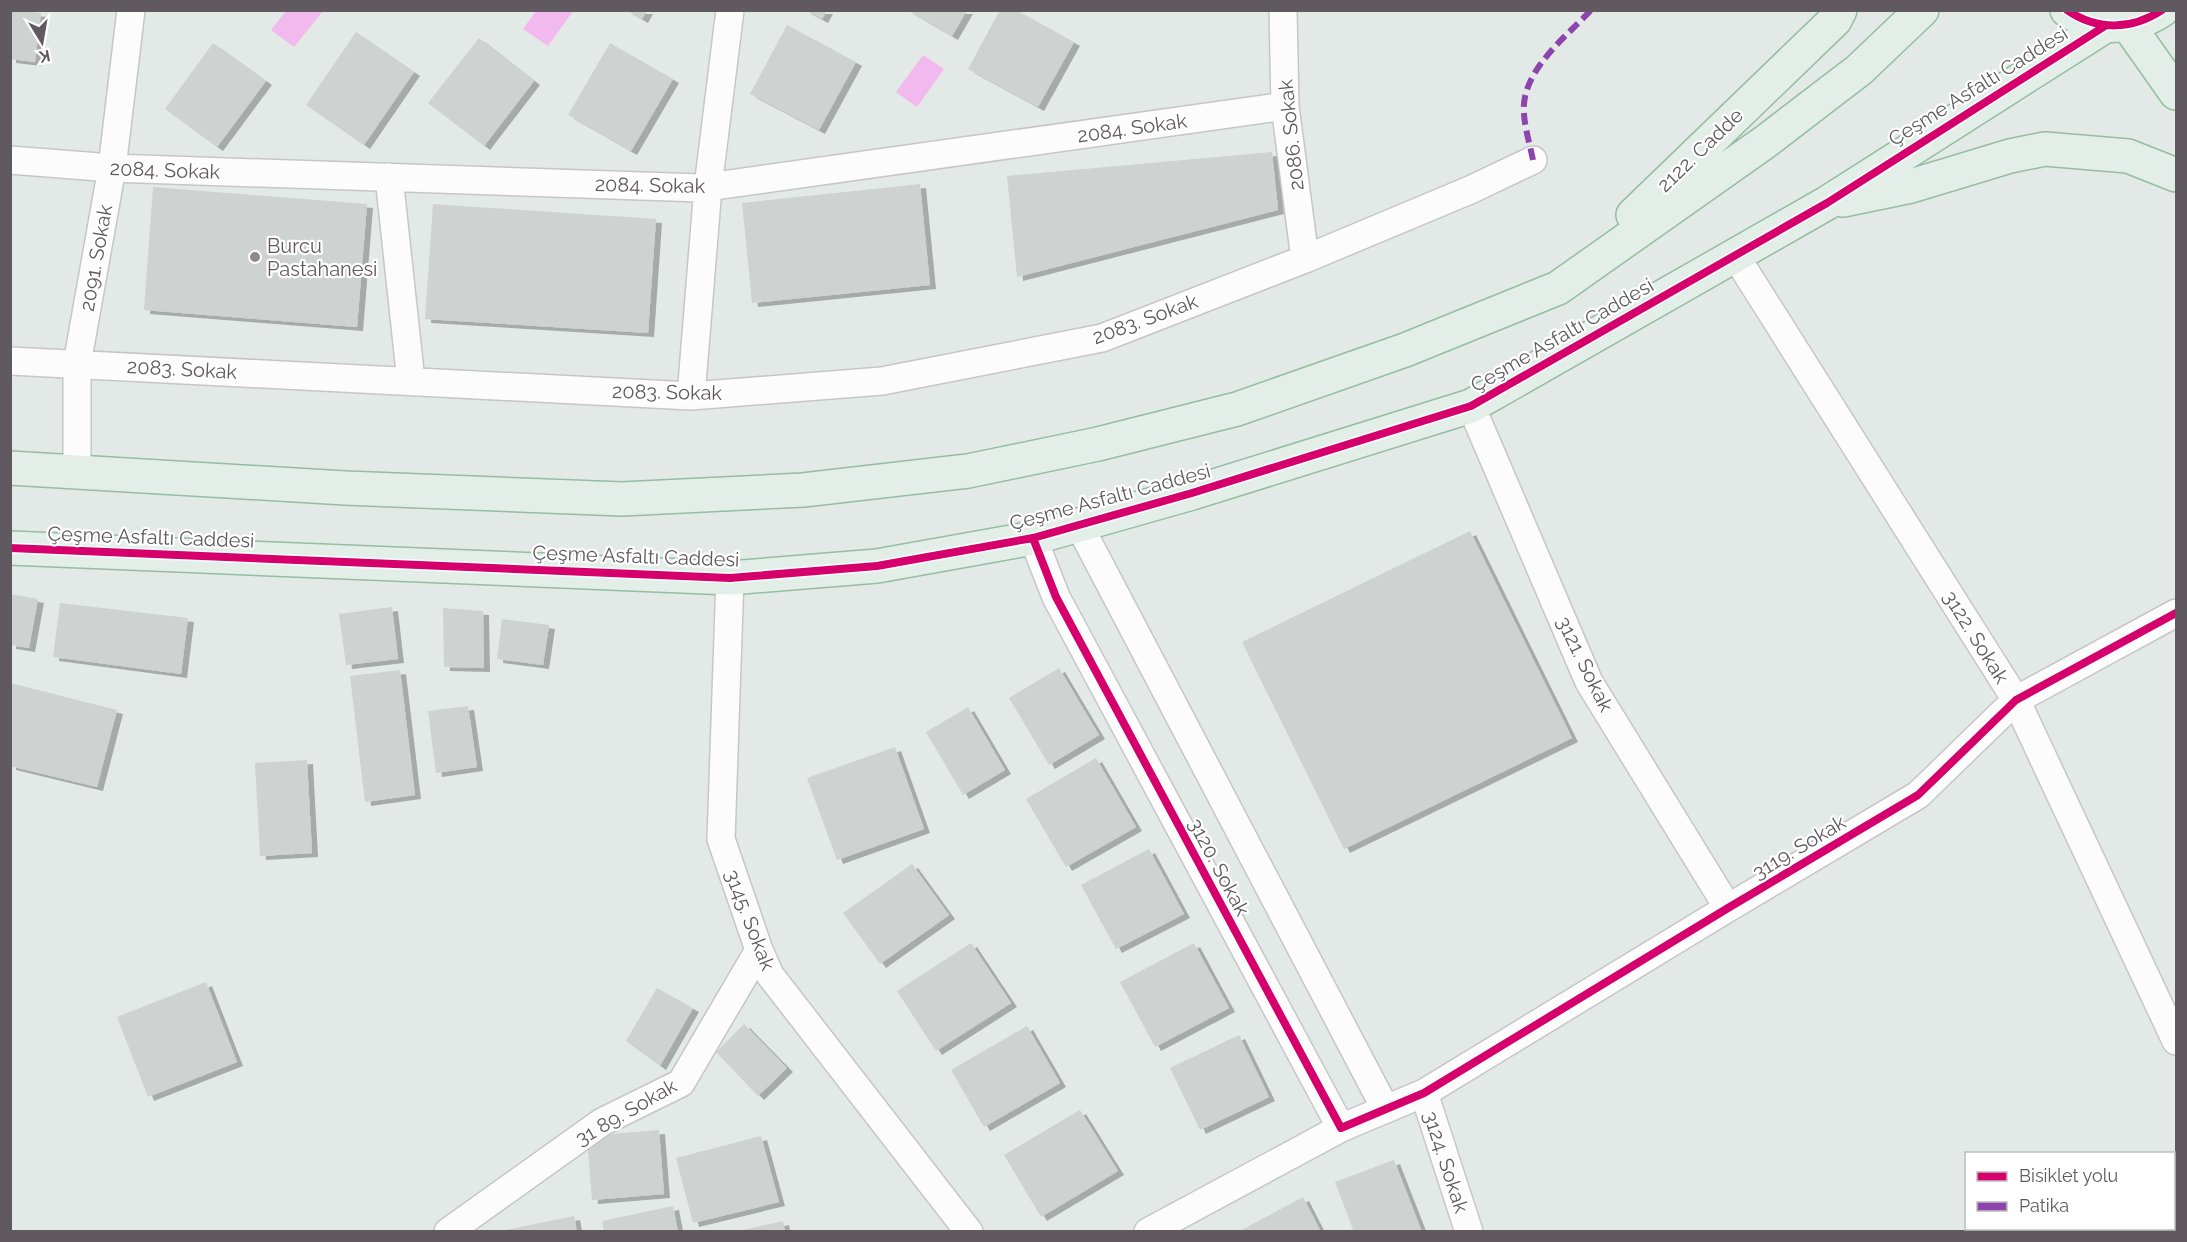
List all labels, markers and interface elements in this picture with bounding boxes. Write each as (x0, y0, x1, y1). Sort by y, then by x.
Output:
north arrow (12, 12, 72, 72)
street label: Çeşme Asfaltı Caddesi (1884, 21, 2072, 151)
text: K (37, 46, 52, 67)
street label: 2086. Sokak (1273, 78, 1309, 192)
street label: 2122. Cadde (1652, 103, 1748, 197)
street label: 2084. Sokak (1076, 108, 1189, 148)
street label: 2084. Sokak (109, 156, 221, 184)
street label: 2084. Sokak (595, 172, 706, 198)
street label: 2091. Sokak (75, 202, 117, 313)
place label: Burcu Pastahanesi (267, 234, 377, 281)
marker: Burcu Pastahanesi (248, 250, 262, 264)
street label: Çeşme Asfaltı Caddesi (1466, 273, 1658, 397)
street label: 2083. Sokak (1089, 289, 1201, 349)
street label: 2083. Sokak (126, 354, 238, 384)
street label: 2083. Sokak (612, 379, 723, 405)
street label: Çeşme Asfaltı Caddesi (1007, 459, 1213, 535)
street label: Çeşme Asfaltı Caddesi (47, 521, 255, 553)
street label: Çeşme Asfaltı Caddesi (532, 540, 740, 572)
street label: 3122. Sokak (1938, 586, 2014, 688)
street label: 3121. Sokak (1552, 612, 1619, 716)
street label: 3119. Sokak (1748, 810, 1850, 884)
street label: 3120. Sokak (1183, 814, 1255, 920)
street label: 3145. Sokak (720, 866, 780, 974)
street label: 31 89. Sokak (571, 1073, 681, 1151)
street label: 3124. Sokak (1418, 1108, 1474, 1216)
legend (1965, 1152, 2175, 1230)
text: Bisiklet yolu (2019, 1165, 2118, 1186)
text: Patika (2019, 1195, 2069, 1216)

